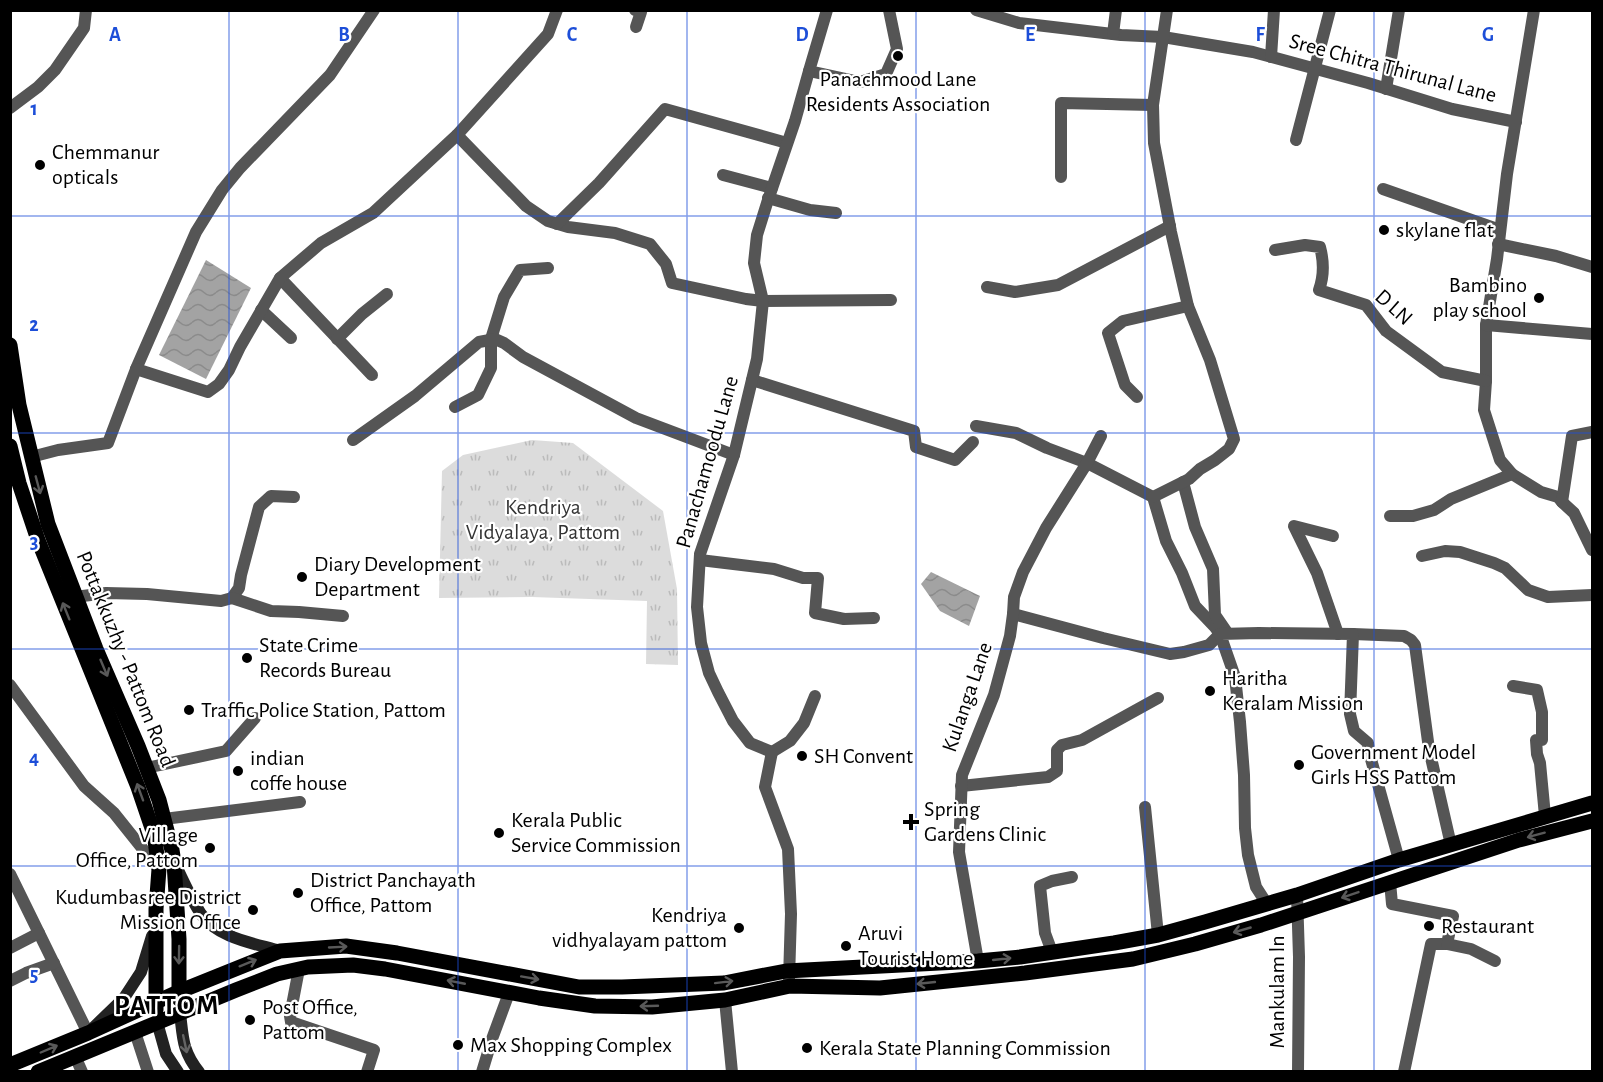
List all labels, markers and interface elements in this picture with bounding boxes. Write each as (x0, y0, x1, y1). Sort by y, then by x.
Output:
text: A (109, 25, 121, 45)
text: B (338, 25, 350, 45)
text: C (567, 25, 578, 45)
text: D (795, 25, 809, 45)
text: E (1025, 25, 1035, 45)
text: F (1255, 25, 1265, 45)
text: G (1482, 25, 1494, 45)
street label: Sree Chitra Thirunal Lane (1287, 30, 1499, 106)
marker: Panachmood Lane Residents Association (891, 49, 905, 63)
place label: Panachmood Lane Residents Association (806, 68, 990, 115)
text: 1 (30, 99, 38, 119)
place label: Chemmanur opticals (52, 141, 159, 188)
marker: Chemmanur opticals (33, 158, 47, 172)
place label: skylane flat (1396, 219, 1494, 241)
marker: skylane flat (1377, 223, 1391, 237)
place label: Bambino play school (1432, 274, 1527, 321)
street label: D LN (1371, 285, 1417, 329)
marker: Bambino play school (1532, 291, 1546, 305)
text: 2 (29, 315, 39, 335)
street label: Panachamoodu Lane (672, 373, 742, 551)
one-way arrow (33, 475, 44, 494)
park label: Kendriya Vidyalaya, Pattom (466, 496, 620, 543)
text: 3 (30, 532, 38, 552)
street label: Pottakkuzhy - Pattom Road (73, 548, 179, 770)
place label: Diary Development Department (314, 553, 481, 600)
marker: Diary Development Department (295, 570, 309, 584)
one-way arrow (60, 603, 71, 621)
place label: State Crime Records Bureau (259, 634, 391, 681)
street label: Kulanga Lane (938, 639, 996, 755)
marker: State Crime Records Bureau (240, 651, 254, 665)
one-way arrow (99, 659, 110, 677)
place label: Haritha Keralam Mission (1222, 667, 1364, 714)
marker: Haritha Keralam Mission (1203, 684, 1217, 698)
place label: Traffic Police Station, Pattom (201, 699, 446, 721)
marker: Traffic Police Station, Pattom (182, 703, 196, 717)
place label: Government Model Girls HSS Pattom (1311, 741, 1476, 788)
place label: SH Convent (814, 745, 913, 767)
place label: indian coffe house (250, 747, 347, 794)
text: 4 (29, 748, 39, 768)
marker: SH Convent (795, 749, 809, 763)
marker: Government Model Girls HSS Pattom (1292, 758, 1306, 772)
marker: indian coffe house (231, 764, 245, 778)
one-way arrow (133, 783, 144, 802)
place label: Spring Gardens Clinic (924, 798, 1047, 845)
place label: Kerala Public Service Commission (511, 809, 681, 856)
marker: Spring Gardens Clinic (902, 813, 920, 831)
place label: Village Office, Pattom (76, 824, 198, 871)
marker: Kerala Public Service Commission (492, 826, 506, 840)
one-way arrow (1527, 830, 1546, 842)
marker: Village Office, Pattom (203, 841, 217, 855)
place label: District Panchayath Office, Pattom (310, 869, 476, 916)
place label: Kudumbasree District Mission Office (55, 886, 241, 933)
marker: District Panchayath Office, Pattom (291, 886, 305, 900)
one-way arrow (1341, 890, 1360, 901)
marker: Kudumbasree District Mission Office (246, 903, 260, 917)
place label: Kendriya vidhyalayam pattom (552, 904, 727, 951)
place label: Restaurant (1441, 915, 1534, 937)
marker: Restaurant (1422, 919, 1436, 933)
marker: Kendriya vidhyalayam pattom (732, 921, 746, 935)
place label: Aruvi Tourist Home (858, 922, 973, 969)
one-way arrow (1233, 925, 1252, 937)
street label: Mankulam ln (1266, 935, 1288, 1049)
marker: Aruvi Tourist Home (839, 939, 853, 953)
one-way arrow (328, 941, 347, 952)
one-way arrow (173, 945, 185, 965)
one-way arrow (991, 953, 1011, 964)
one-way arrow (239, 957, 257, 968)
text: 5 (30, 965, 38, 985)
one-way arrow (520, 973, 540, 984)
one-way arrow (714, 976, 734, 987)
one-way arrow (447, 977, 466, 988)
one-way arrow (917, 978, 936, 989)
district label: PATTOM (114, 992, 220, 1020)
place label: Post Office, Pattom (262, 996, 358, 1043)
one-way arrow (640, 1001, 660, 1012)
marker: Post Office, Pattom (243, 1013, 257, 1027)
one-way arrow (180, 1034, 191, 1053)
place label: Max Shopping Complex (470, 1034, 672, 1056)
place label: Kerala State Planning Commission (819, 1037, 1111, 1059)
marker: Max Shopping Complex (451, 1038, 465, 1052)
marker: Kerala State Planning Commission (800, 1041, 814, 1055)
one-way arrow (40, 1043, 58, 1054)

